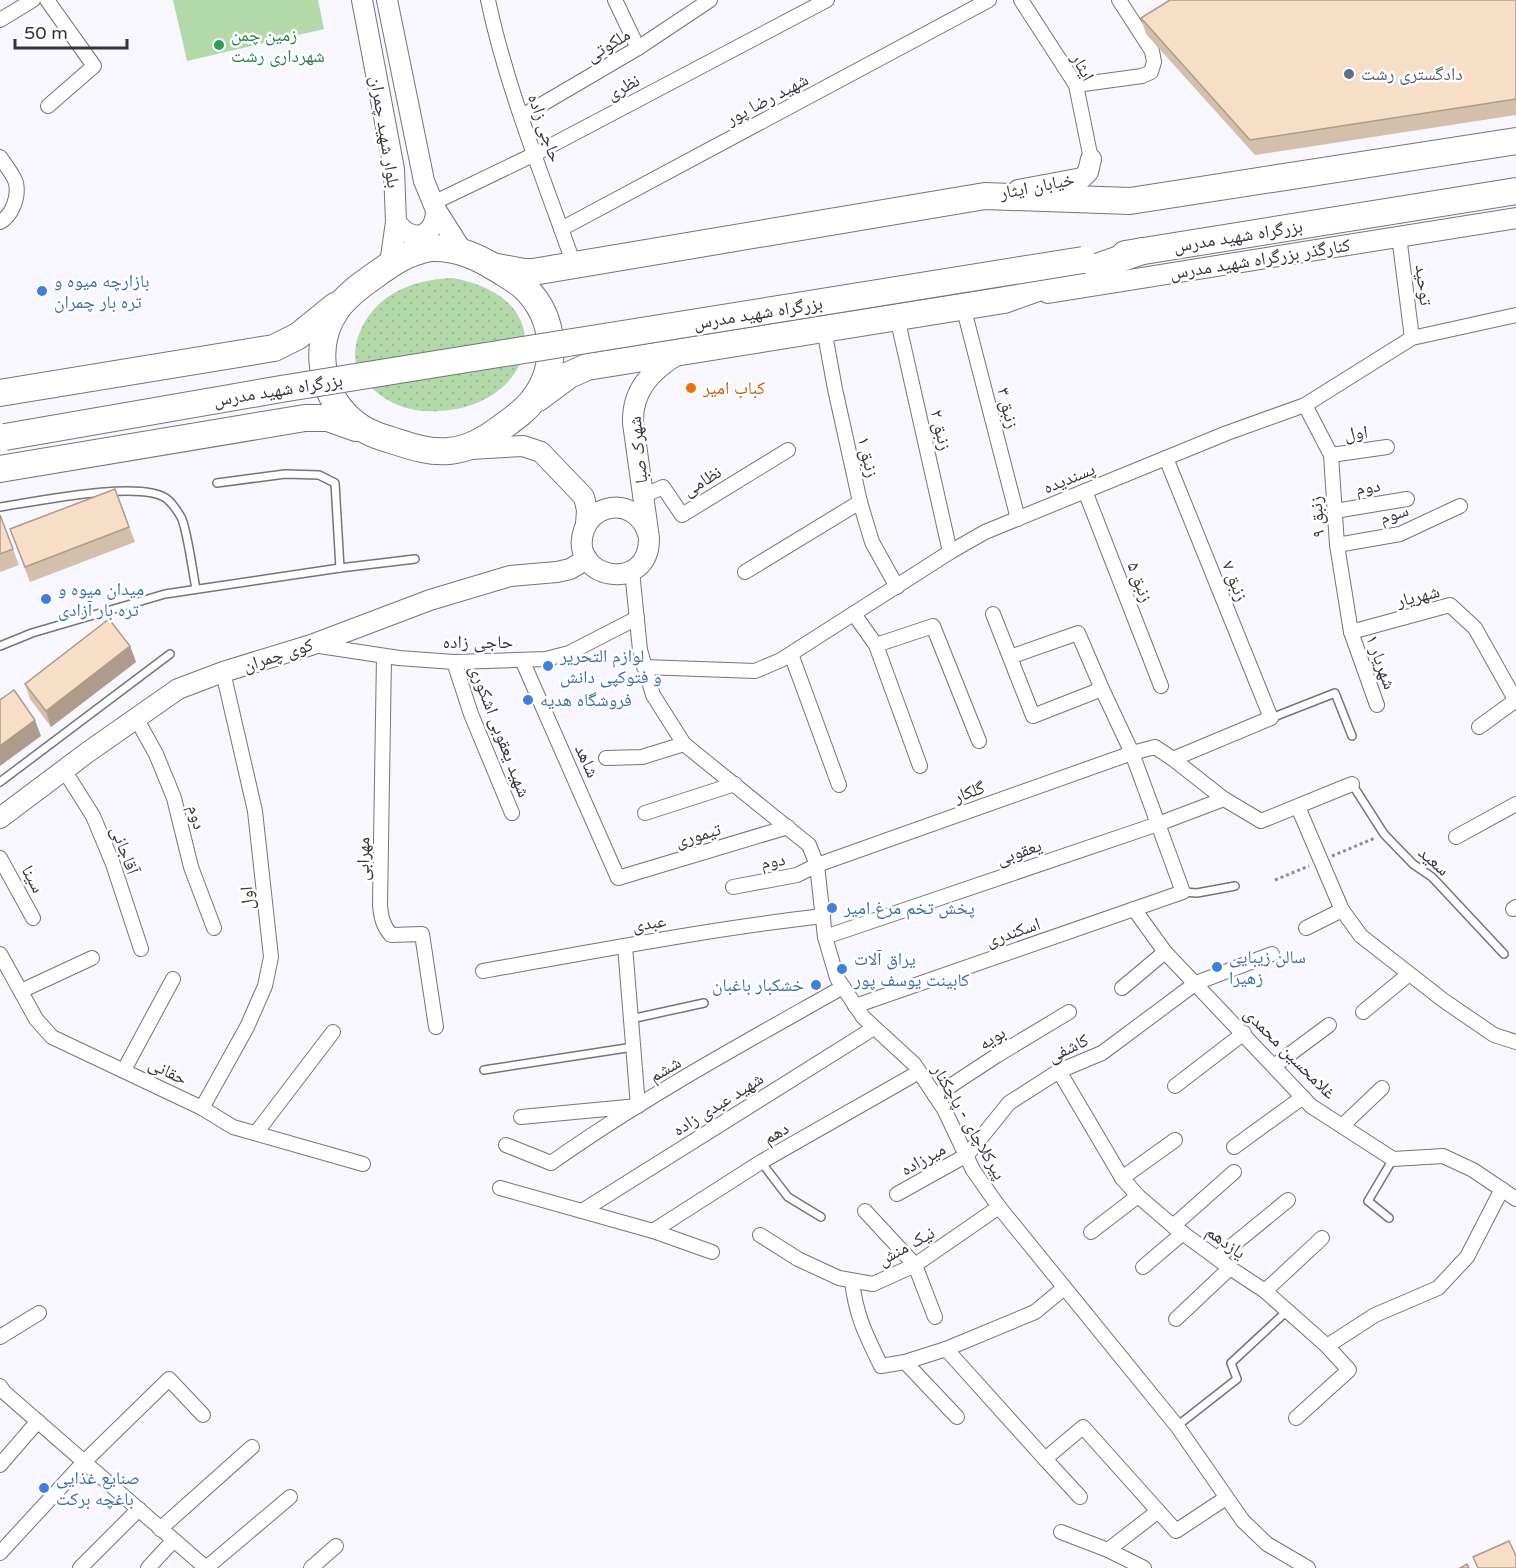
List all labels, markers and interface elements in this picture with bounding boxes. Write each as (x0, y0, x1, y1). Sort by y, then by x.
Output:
scale bar (15, 12, 128, 50)
text: 50 m (24, 22, 68, 44)
street label: ملکوتی (582, 23, 634, 67)
place label: زمین چمن شهرداری رشت (231, 24, 325, 67)
marker: زمین چمن شهرداری رشت (212, 38, 226, 52)
street label: ایثار (1066, 48, 1099, 85)
place label: دادگستری رشت (1361, 63, 1463, 85)
marker: دادگستری رشت (1342, 67, 1356, 81)
street label: شهید رضا پور (721, 68, 812, 131)
street label: نظری (603, 69, 644, 105)
street label: بلوار شهید چمران (365, 74, 405, 190)
street label: حاجی زاده (523, 91, 567, 165)
street label: خیابان ایثار (997, 168, 1076, 204)
street label: بزرگراه شهید مدرس (1172, 215, 1304, 257)
street label: کنارگذر بزرگراه شهید مدرس (1168, 234, 1352, 284)
street label: توحید (1411, 263, 1437, 307)
place label: بازارچه میوه و تره بار چمران (54, 270, 150, 313)
marker: بازارچه میوه و تره بار چمران (35, 284, 49, 298)
street label: بزرگراه شهید مدرس (692, 292, 824, 334)
street label: بزرگراه شهید مدرس (212, 369, 344, 411)
place label: کباب امیر (702, 377, 766, 399)
marker: کباب امیر (684, 381, 698, 395)
street label: زنبق ۳ (992, 385, 1024, 431)
street label: زنبق ۲ (926, 407, 956, 453)
street label: شهرک صبا (624, 415, 652, 485)
street label: اول (1343, 420, 1369, 446)
street label: زنبق ۱ (853, 434, 883, 480)
street label: پسندیده (1040, 458, 1098, 498)
street label: نظامی (679, 461, 725, 501)
street label: دوم (1354, 474, 1382, 501)
street label: زنبق ۹ (1305, 495, 1329, 538)
street label: سوم (1377, 499, 1412, 530)
street label: زنبق ۷ (1217, 558, 1253, 604)
street label: زنبق ۵ (1122, 559, 1158, 605)
place label: میدان میوه و تره بار آزادی (58, 578, 144, 621)
street label: شهریار (1393, 580, 1442, 612)
marker: میدان میوه و تره بار آزادی (39, 592, 53, 606)
street label: حاجی زاده (443, 631, 513, 653)
street label: شهریار ۱ (1361, 632, 1401, 692)
street label: کوی چمران (240, 633, 316, 677)
place label: لوازم التحریر و فتوکپی دانش (559, 645, 662, 688)
marker: لوازم التحریر و فتوکپی دانش (541, 659, 555, 673)
street label: شهید یعقوبی اشکوری (465, 662, 535, 800)
place label: فروشگاه هدیه (540, 689, 632, 711)
marker: فروشگاه هدیه (521, 693, 535, 707)
street label: شاهد (570, 741, 604, 781)
street label: گلکار (949, 776, 988, 808)
street label: دوم (182, 802, 211, 832)
street label: تیموری (673, 818, 723, 852)
street label: آقاجانی (106, 823, 144, 878)
street label: یعقوبی (994, 834, 1044, 870)
street label: مهرابی (352, 837, 374, 881)
street label: سعید (1414, 841, 1454, 881)
street label: دوم (759, 848, 787, 875)
street label: سینا (17, 861, 49, 897)
street label: اول (235, 886, 259, 910)
place label: پخش تخم مرغ امیر (843, 897, 975, 920)
marker: پخش تخم مرغ امیر (825, 901, 839, 915)
street label: عبدی (630, 909, 668, 937)
street label: اسکندری (983, 912, 1043, 952)
place label: سالن زیبایی زهیرا (1229, 946, 1306, 989)
place label: یراق آلات کابینت یوسف پور (853, 948, 970, 991)
marker: سالن زیبایی زهیرا (1210, 960, 1224, 974)
marker: یراق آلات کابینت یوسف پور (835, 962, 849, 976)
place label: خشکبار باغبان (712, 974, 804, 996)
marker: خشکبار باغبان (809, 978, 823, 992)
street label: غلامحسین محمدی (1239, 1002, 1341, 1104)
street label: بویه (974, 1021, 1010, 1055)
street label: کاشفی (1044, 1028, 1093, 1067)
street label: ششم (645, 1051, 685, 1088)
street label: حقانی (145, 1052, 191, 1090)
street label: پیرکلاچای - پاچکنار (926, 1060, 1011, 1184)
street label: شهید عبدی زاده (668, 1067, 768, 1141)
street label: دهم (759, 1117, 793, 1150)
street label: میرزاده (897, 1138, 949, 1180)
street label: یازدهم (1201, 1220, 1250, 1265)
street label: نیک منش (874, 1221, 938, 1271)
place label: صنایع غذایی باغچه برکت (56, 1467, 140, 1510)
marker: صنایع غذایی باغچه برکت (37, 1481, 51, 1495)

